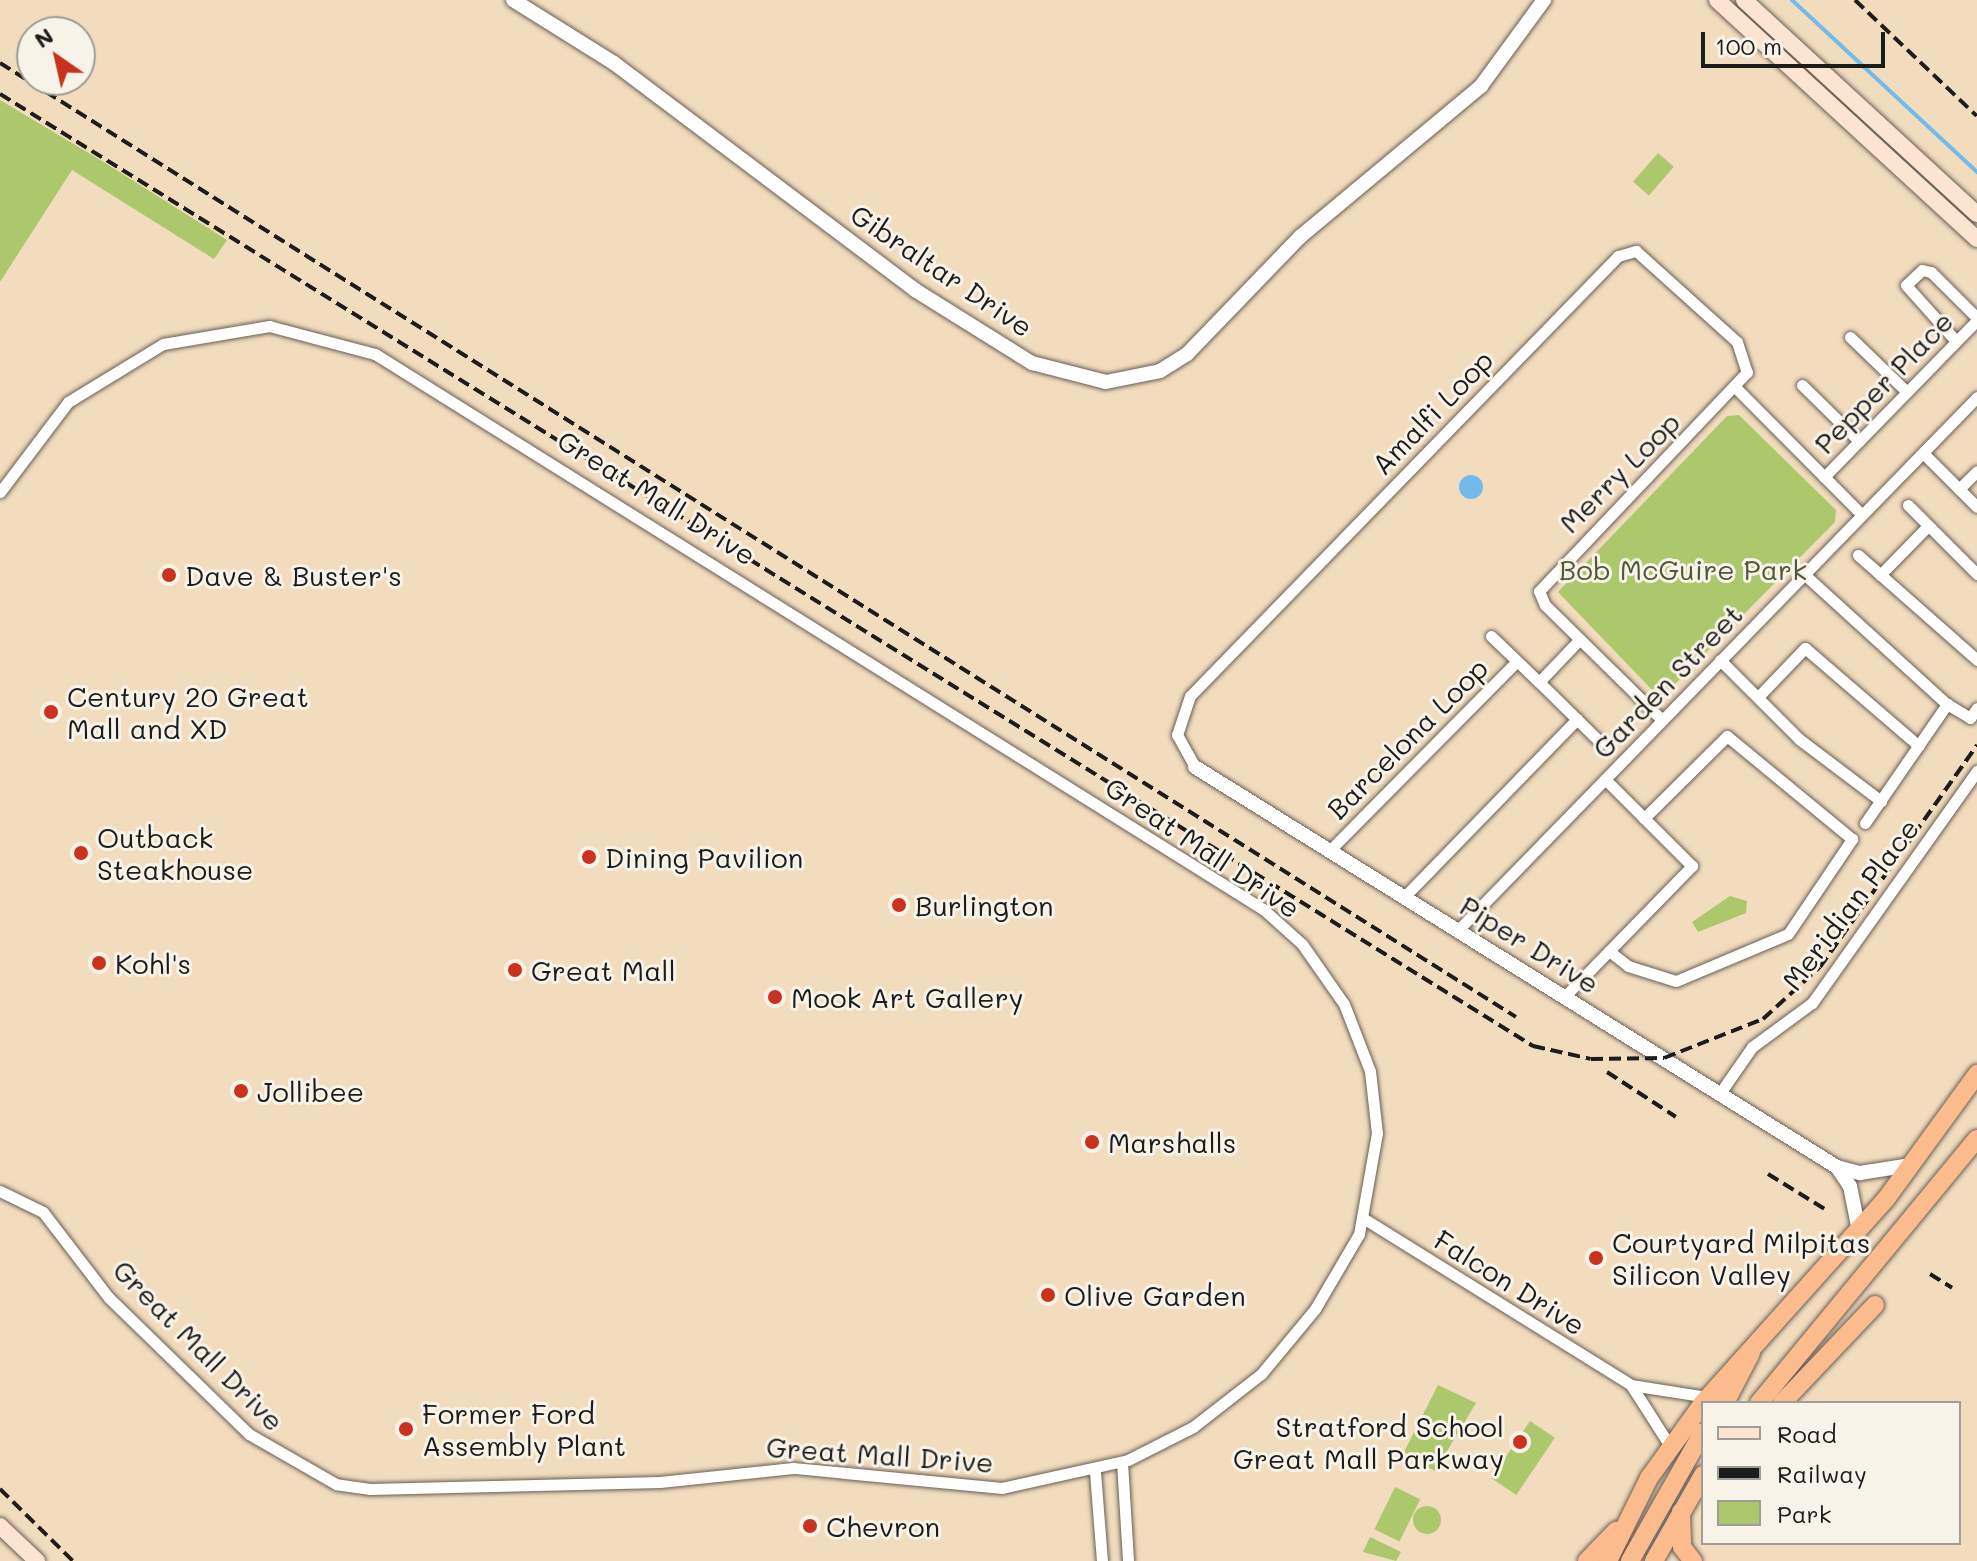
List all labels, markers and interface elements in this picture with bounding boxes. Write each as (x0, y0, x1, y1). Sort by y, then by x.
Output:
north arrow (16, 16, 96, 96)
scale bar (1705, 16, 1889, 66)
text: N (28, 21, 58, 54)
text: 100 m (1715, 30, 1782, 61)
street label: Gibraltar Drive (845, 197, 1039, 343)
street label: Pepper Place (1807, 304, 1959, 460)
street label: Amalfi Loop (1364, 343, 1500, 481)
street label: Merry Loop (1552, 405, 1686, 539)
street label: Great Mall Drive (552, 422, 762, 572)
park label: Bob McGuire Park (1559, 552, 1807, 586)
place label: Dave & Buster's (185, 558, 402, 592)
marker: Dave & Buster's (160, 566, 178, 584)
street label: Garden Street (1585, 597, 1749, 765)
street label: Barcelona Loop (1320, 651, 1494, 825)
place label: Century 20 Great Mall and XD (67, 679, 309, 745)
marker: Century 20 Great Mall and XD (42, 703, 60, 721)
street label: Great Mall Drive (1099, 769, 1307, 925)
street label: Meridian Place (1775, 812, 1925, 996)
place label: Outback Steakhouse (97, 820, 253, 886)
place label: Dining Pavilion (605, 840, 803, 874)
marker: Outback Steakhouse (72, 844, 90, 862)
marker: Dining Pavilion (580, 848, 598, 866)
place label: Burlington (915, 888, 1054, 922)
street label: Piper Drive (1454, 888, 1606, 1000)
marker: Burlington (890, 896, 908, 914)
place label: Kohl's (115, 946, 191, 980)
place label: Great Mall (531, 953, 676, 987)
marker: Kohl's (90, 954, 108, 972)
marker: Great Mall (506, 961, 524, 979)
place label: Mook Art Gallery (791, 980, 1023, 1014)
marker: Mook Art Gallery (766, 988, 784, 1006)
place label: Jollibee (257, 1074, 364, 1108)
marker: Jollibee (232, 1082, 250, 1100)
place label: Marshalls (1108, 1125, 1236, 1159)
marker: Marshalls (1083, 1133, 1101, 1151)
street label: Falcon Drive (1428, 1222, 1592, 1342)
place label: Courtyard Milpitas Silicon Valley (1612, 1225, 1870, 1291)
marker: Courtyard Milpitas Silicon Valley (1587, 1249, 1605, 1267)
street label: Great Mall Drive (107, 1253, 291, 1437)
place label: Olive Garden (1064, 1278, 1246, 1312)
marker: Olive Garden (1039, 1286, 1057, 1304)
place label: Former Ford Assembly Plant (422, 1396, 626, 1462)
legend (1701, 1401, 1961, 1545)
place label: Stratford School Great Mall Parkway (1233, 1409, 1504, 1475)
text: Road (1777, 1418, 1837, 1449)
marker: Former Ford Assembly Plant (397, 1420, 415, 1438)
street label: Great Mall Drive (765, 1429, 995, 1479)
marker: Stratford School Great Mall Parkway (1511, 1433, 1529, 1451)
text: Railway (1777, 1458, 1867, 1489)
text: Park (1777, 1498, 1831, 1529)
place label: Chevron (826, 1509, 940, 1543)
marker: Chevron (801, 1517, 819, 1535)

